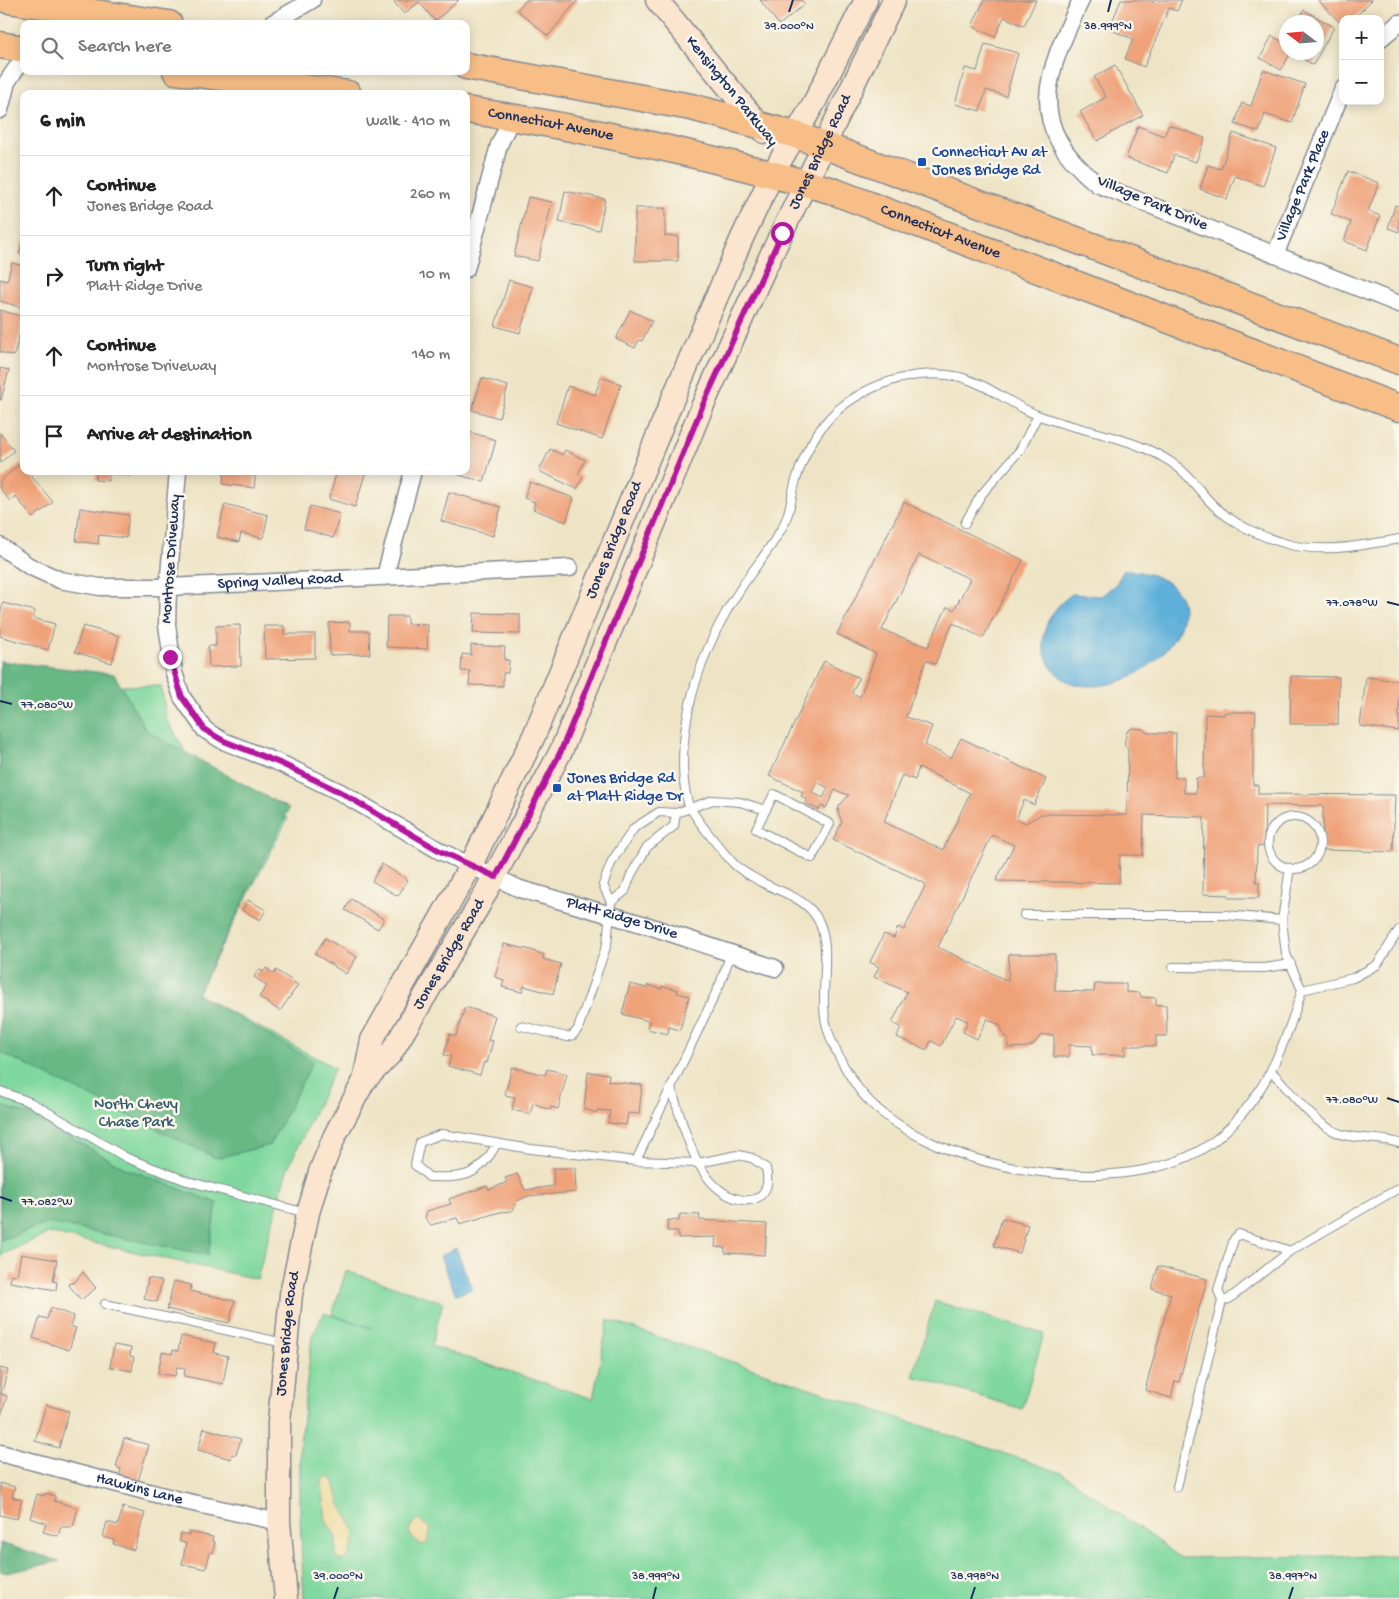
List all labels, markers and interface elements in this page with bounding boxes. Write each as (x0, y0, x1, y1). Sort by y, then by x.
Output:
north arrow (1279, 15, 1324, 60)
map controls (1339, 15, 1384, 105)
button: + (1339, 15, 1384, 60)
search box (20, 20, 470, 75)
text: 39.000°N (763, 20, 814, 34)
text: 38.999°N (1083, 20, 1132, 34)
street label: Kensington Parkway (681, 33, 781, 151)
icon: search (38, 34, 66, 62)
text: Search here (78, 36, 172, 59)
button: − (1339, 60, 1384, 105)
street label: Jones Bridge Road (785, 90, 857, 213)
street label: Connecticut Avenue (487, 104, 616, 146)
text: 6 min (40, 110, 85, 135)
text: Walk · 410 m (366, 113, 450, 132)
street label: Village Park Place (1272, 126, 1335, 245)
place label: Connecticut Av at Jones Bridge Rd (932, 144, 1048, 181)
marker: Connecticut Av at Jones Bridge Rd (916, 156, 928, 168)
street label: Village Park Drive (1093, 172, 1211, 236)
text: Continue (87, 175, 156, 198)
icon: ahead (40, 182, 68, 210)
text: 260 m (410, 186, 450, 205)
text: Jones Bridge Road (87, 198, 212, 217)
street label: Connecticut Avenue (877, 201, 1004, 264)
route start (771, 222, 794, 245)
text: Turn right (87, 255, 163, 278)
icon: right (40, 262, 68, 290)
text: 10 m (419, 266, 450, 285)
text: Platt Ridge Drive (87, 278, 202, 297)
text: Continue (87, 335, 156, 358)
icon: ahead (40, 342, 68, 370)
text: 140 m (412, 346, 450, 365)
text: Montrose Driveway (87, 358, 216, 377)
icon: arrive (40, 422, 68, 450)
text: Arrive at destination (87, 424, 251, 447)
street label: Jones Bridge Road (582, 477, 648, 602)
street label: Montrose Driveway (158, 494, 186, 624)
street label: Spring Valley Road (217, 569, 344, 594)
text: 77.078°W (1325, 597, 1378, 611)
route end (159, 646, 182, 669)
text: 77.080°W (20, 699, 73, 713)
place label: Jones Bridge Rd at Platt Ridge Dr (567, 770, 684, 807)
marker: Jones Bridge Rd at Platt Ridge Dr (551, 782, 563, 794)
street label: Platt Ridge Drive (563, 893, 681, 945)
street label: Jones Bridge Road (409, 895, 490, 1013)
text: 77.080°W (1325, 1094, 1378, 1108)
park label: North Chevy Chase Park (94, 1096, 178, 1133)
text: 77.082°W (20, 1196, 73, 1210)
street label: Jones Bridge Road (272, 1268, 305, 1397)
street label: Hawkins Lane (94, 1469, 185, 1510)
text: 39.000°N (312, 1570, 363, 1584)
text: 38.999°N (631, 1570, 680, 1584)
text: 38.998°N (950, 1570, 999, 1584)
text: 38.997°N (1268, 1570, 1317, 1584)

